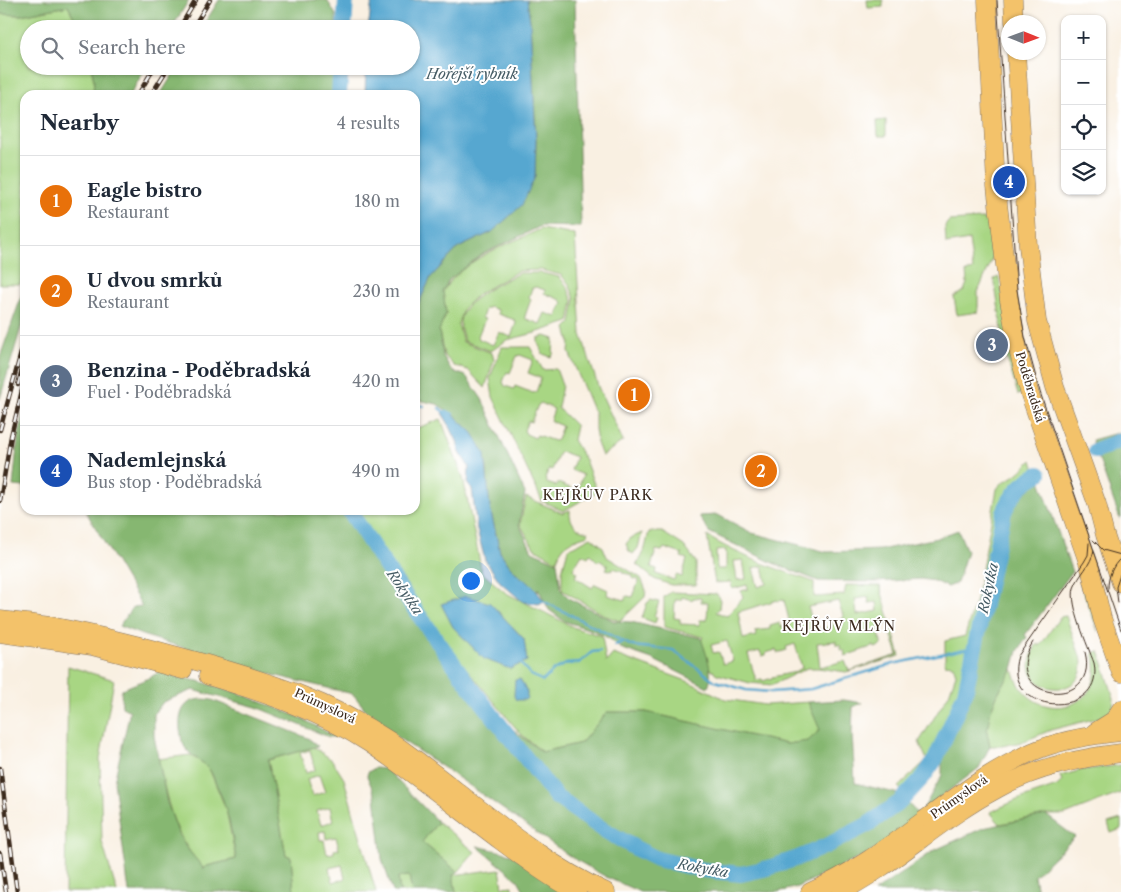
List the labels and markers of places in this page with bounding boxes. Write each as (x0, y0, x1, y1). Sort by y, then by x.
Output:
pin: 4 (993, 163, 1025, 201)
pin: 3 (976, 326, 1008, 364)
pin: 1 (618, 376, 650, 414)
pin: 2 (745, 452, 777, 490)

